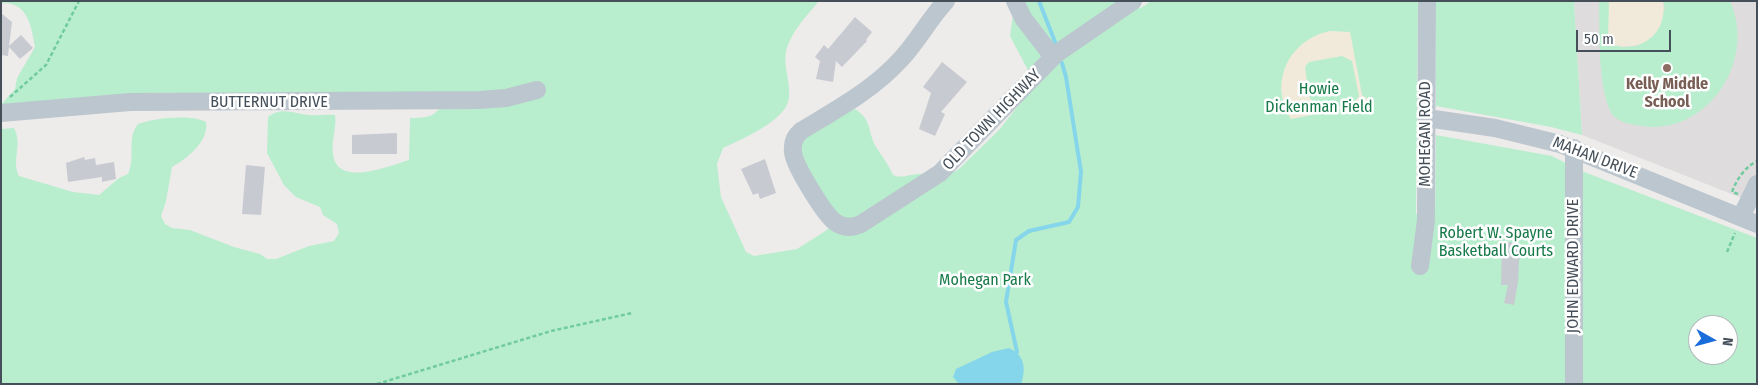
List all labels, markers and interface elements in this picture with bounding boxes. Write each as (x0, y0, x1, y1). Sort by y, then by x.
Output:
scale bar (1578, 20, 1673, 52)
text: 50 m (1584, 30, 1614, 48)
marker: Kelly Middle School (1661, 62, 1673, 74)
street label: OLD TOWN HIGHWAY (939, 66, 1045, 174)
place label: Kelly Middle School (1626, 75, 1708, 113)
park label: Howie Dickenman Field (1265, 80, 1373, 118)
street label: MOHEGAN ROAD (1416, 81, 1436, 187)
street label: BUTTERNUT DRIVE (210, 93, 328, 113)
street label: MAHAN DRIVE (1550, 133, 1640, 183)
street label: JOHN EDWARD DRIVE (1564, 199, 1584, 333)
park label: Robert W. Spayne Basketball Courts (1439, 224, 1553, 262)
park label: Mohegan Park (939, 271, 1031, 291)
north arrow (1688, 315, 1738, 365)
text: N (1718, 337, 1736, 347)

